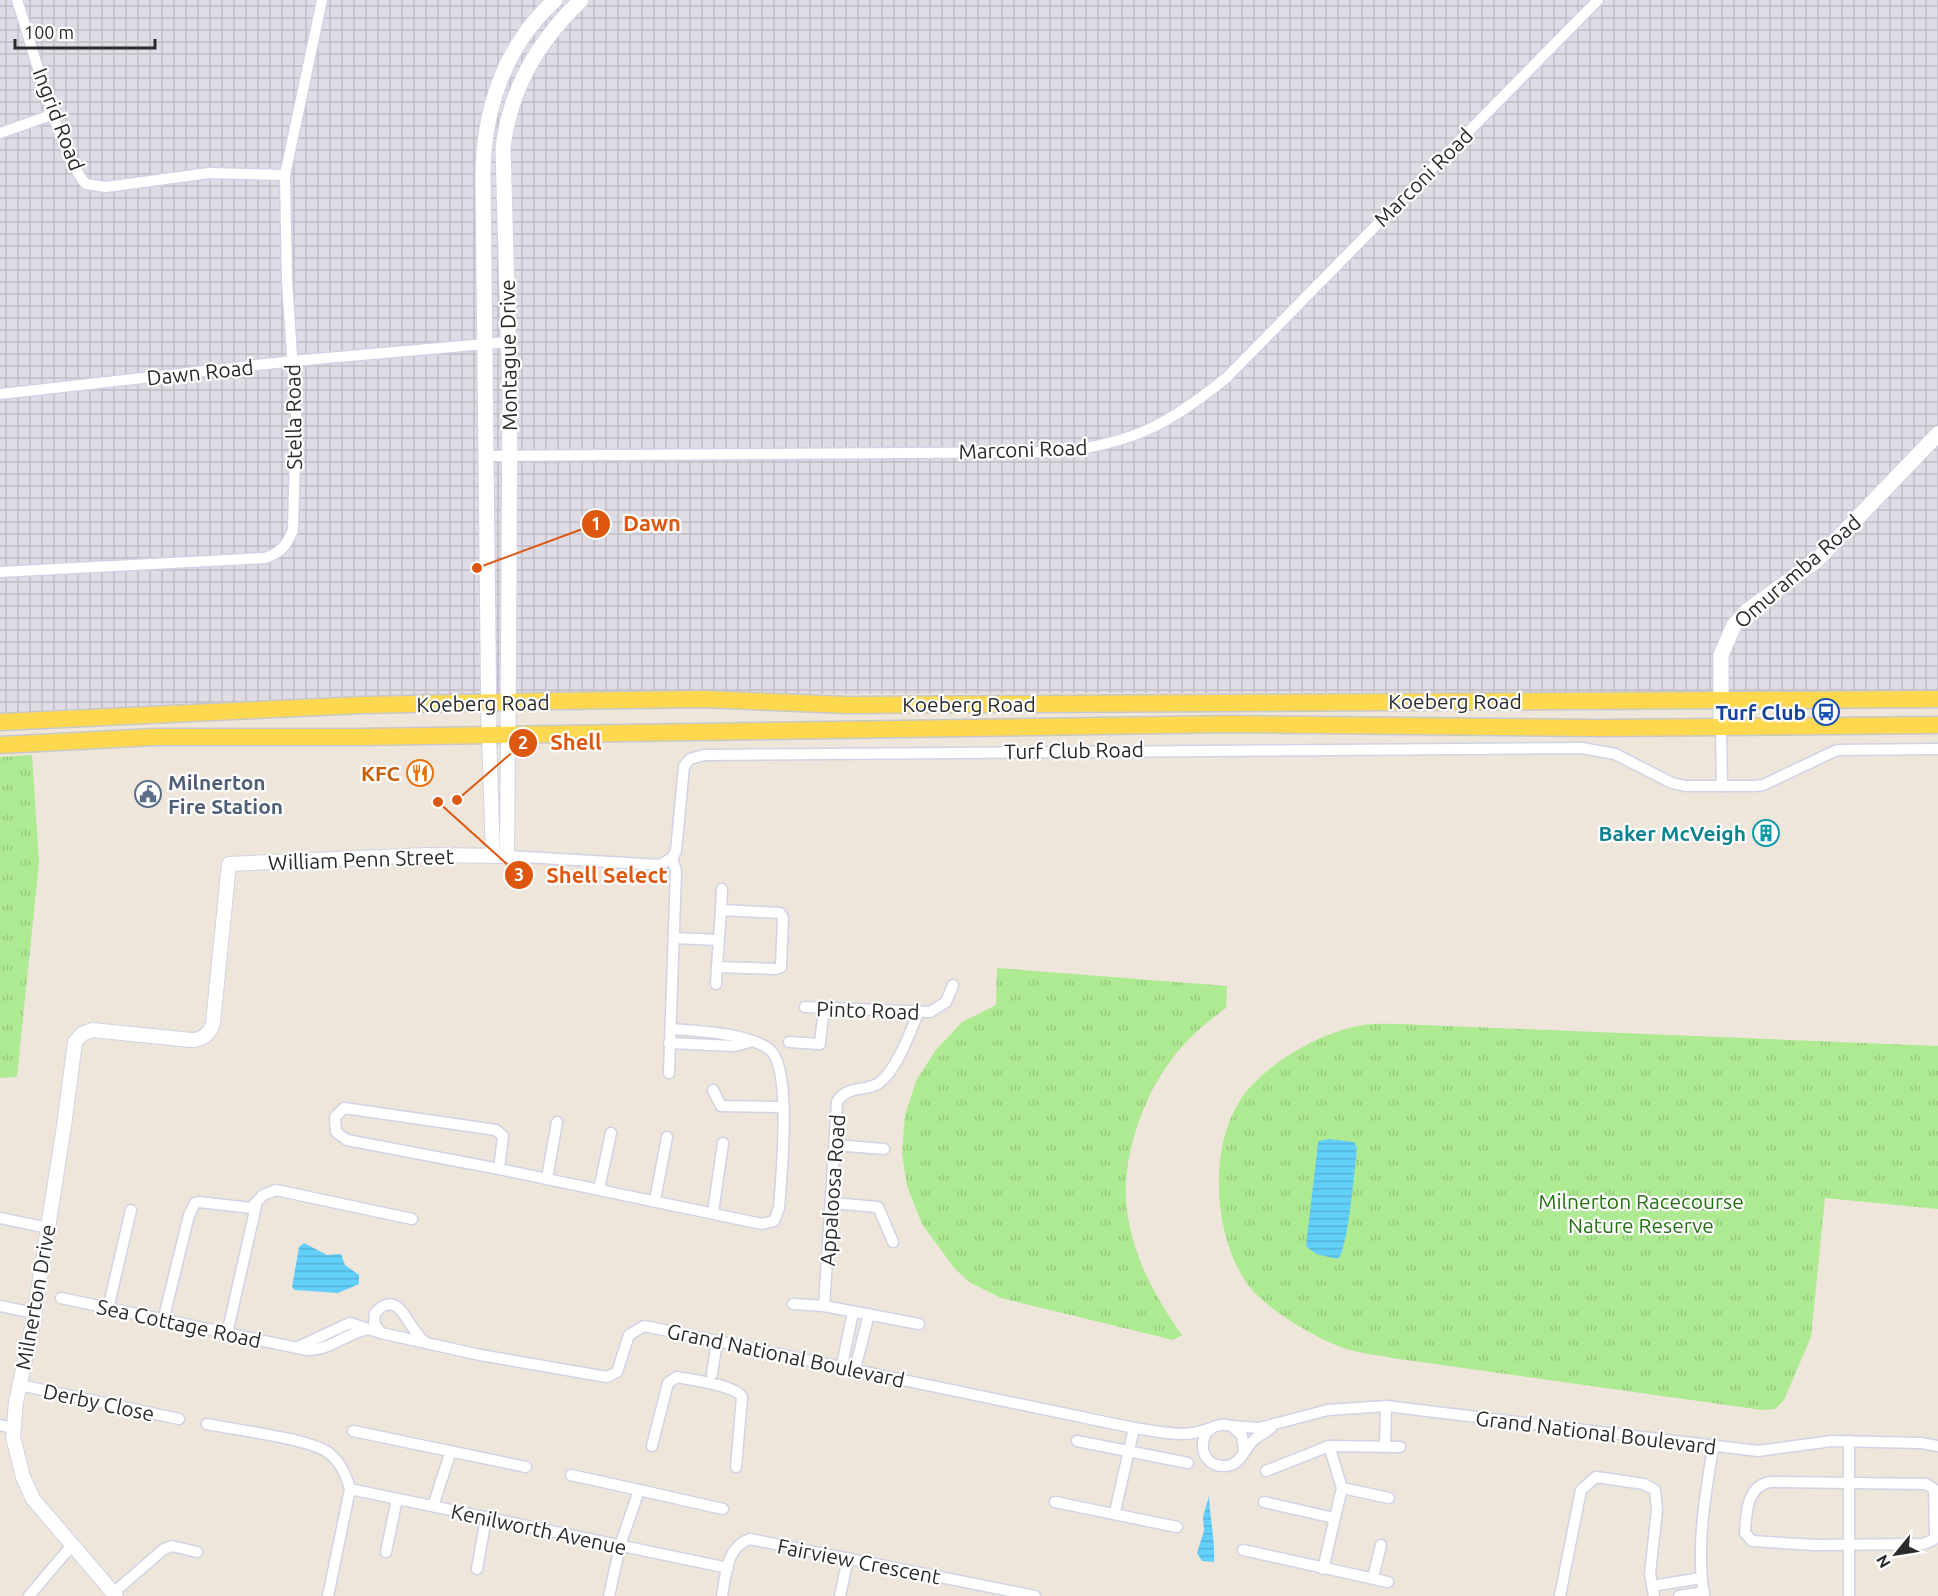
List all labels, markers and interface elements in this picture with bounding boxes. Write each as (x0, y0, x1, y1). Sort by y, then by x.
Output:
scale bar (15, 12, 154, 50)
text: 100 m (24, 22, 74, 42)
street label: Ingrid Road (28, 64, 90, 174)
street label: Marconi Road (1369, 123, 1477, 231)
street label: Montague Drive (495, 279, 521, 431)
street label: Dawn Road (145, 354, 255, 390)
street label: Stella Road (280, 364, 306, 470)
street label: Marconi Road (958, 435, 1088, 463)
callout: Dawn (581, 504, 692, 544)
text: Dawn (623, 510, 681, 535)
street label: Omuramba Road (1729, 510, 1865, 632)
text: 1 (591, 513, 601, 533)
street label: Koeberg Road (1388, 689, 1522, 713)
street label: Koeberg Road (416, 690, 550, 716)
street label: Koeberg Road (902, 692, 1036, 716)
bus stop icon: Turf Club (1811, 697, 1841, 727)
place label: Turf Club (1715, 700, 1806, 724)
callout: Shell (508, 723, 613, 763)
text: Shell (550, 729, 602, 754)
text: 2 (518, 732, 528, 752)
street label: Turf Club Road (1004, 737, 1144, 763)
restaurant icon: KFC (405, 758, 435, 788)
place label: KFC (361, 761, 400, 785)
place label: Milnerton Fire Station (168, 770, 283, 818)
public building icon: Milnerton Fire Station (133, 779, 163, 809)
building icon: Baker McVeigh (1751, 818, 1781, 848)
place label: Baker McVeigh (1599, 821, 1746, 845)
street label: William Penn Street (268, 844, 454, 874)
callout: Shell Select (504, 855, 680, 895)
text: Shell Select (546, 862, 668, 887)
text: 3 (514, 864, 524, 884)
street label: Pinto Road (816, 996, 920, 1024)
street label: Appaloosa Road (815, 1113, 849, 1267)
park label: Milnerton Racecourse Nature Reserve (1538, 1189, 1744, 1237)
street label: Milnerton Drive (10, 1222, 60, 1372)
street label: Sea Cottage Road (95, 1294, 263, 1352)
street label: Grand National Boulevard (665, 1318, 907, 1392)
street label: Derby Close (41, 1379, 157, 1425)
street label: Grand National Boulevard (1474, 1405, 1718, 1459)
street label: Kenilworth Avenue (449, 1499, 629, 1559)
north arrow (1866, 1524, 1926, 1584)
street label: Fairview Crescent (775, 1533, 943, 1589)
text: N (1872, 1552, 1894, 1571)

